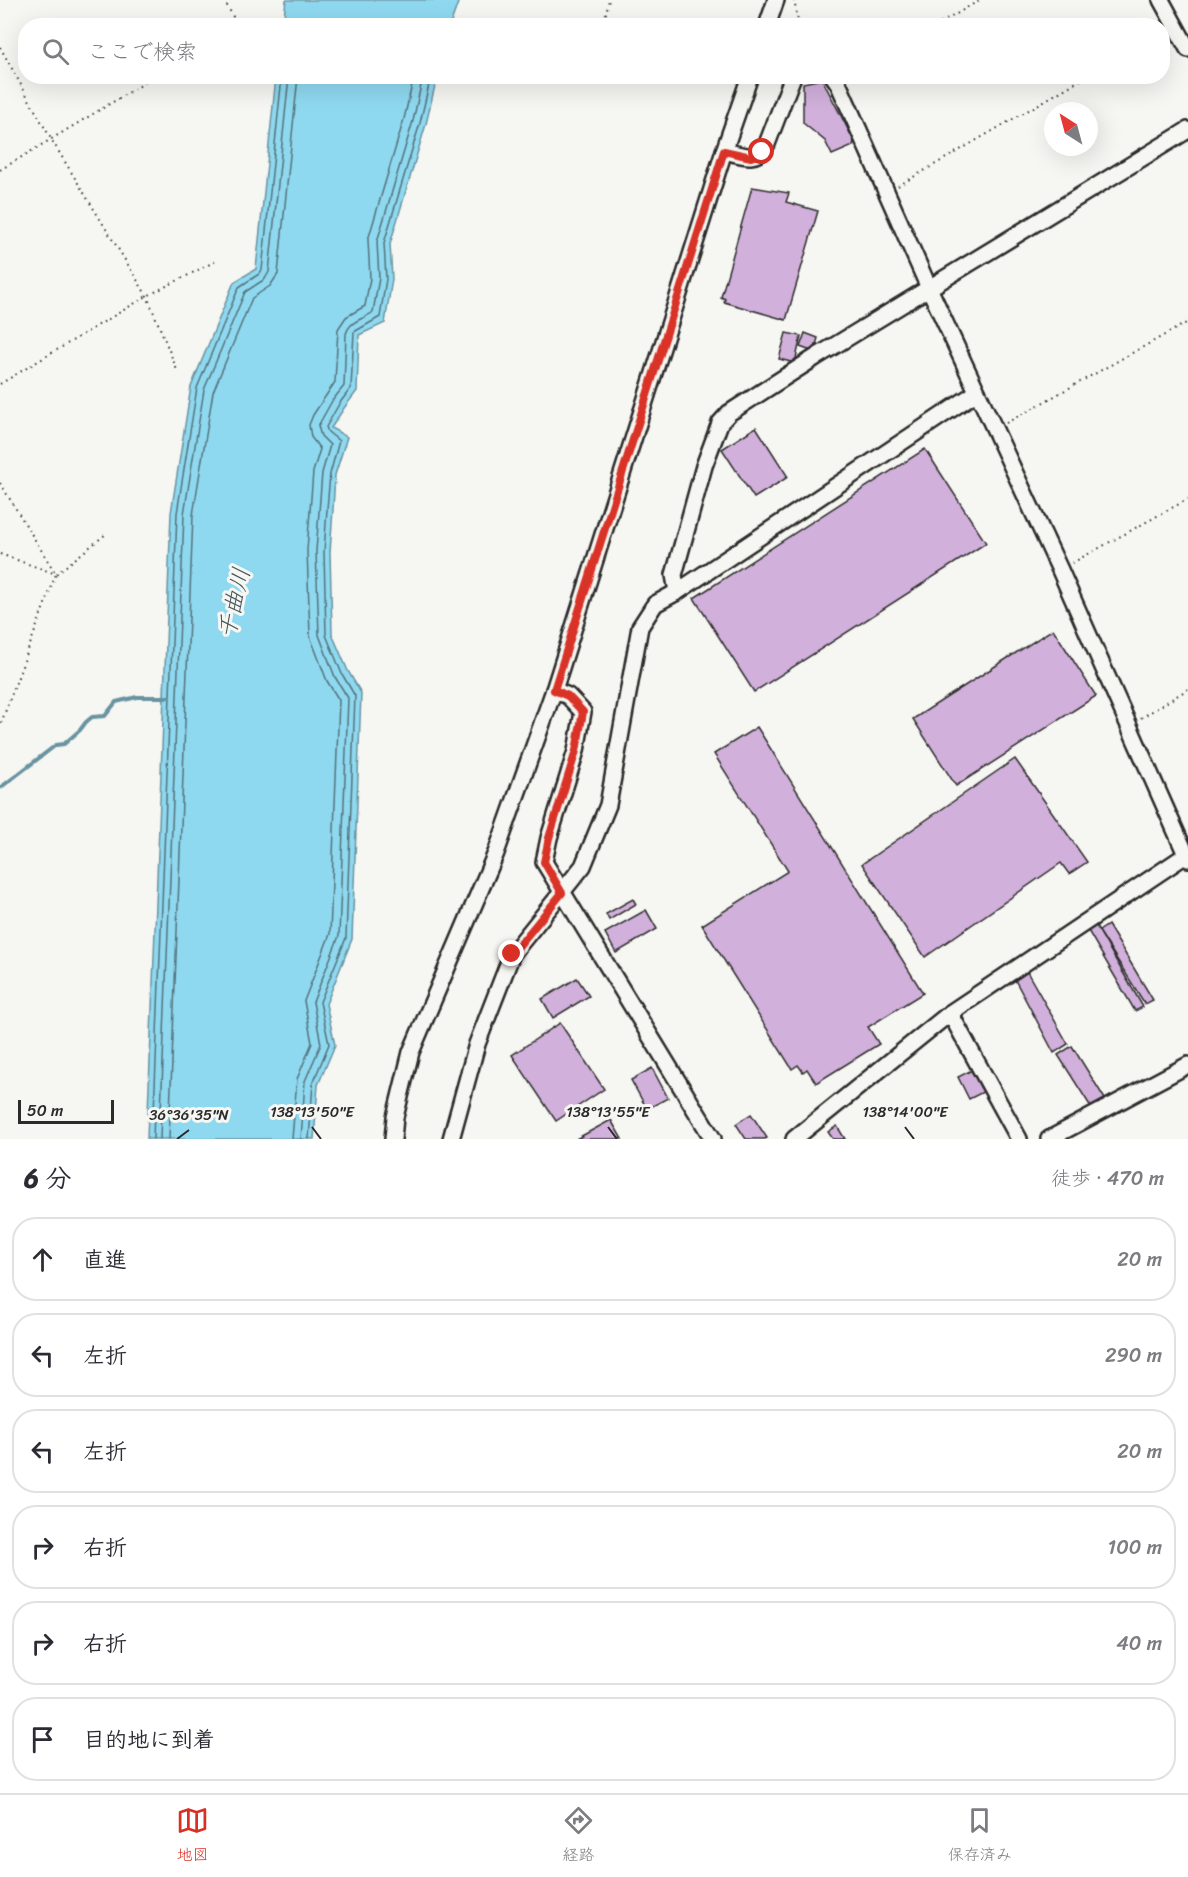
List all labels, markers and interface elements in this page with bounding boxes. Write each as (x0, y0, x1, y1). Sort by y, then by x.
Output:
search box (18, 18, 1170, 84)
text: ここで検索 (87, 32, 197, 71)
icon: search (39, 35, 72, 68)
north arrow (1044, 102, 1098, 156)
route start (748, 138, 774, 164)
water label: 千曲川 (205, 563, 263, 643)
route end (498, 940, 524, 966)
text: 50 m (27, 1096, 63, 1125)
scale bar (18, 1097, 114, 1124)
text: 138°13'50"E (270, 1099, 355, 1125)
text: 138°13'55"E (566, 1099, 651, 1125)
text: 138°14'00"E (862, 1099, 949, 1125)
text: 36°36'35"N (149, 1102, 229, 1128)
text: 6 分 (24, 1155, 72, 1201)
text: 徒歩 · 470 m (1051, 1161, 1164, 1196)
text: 直進 (83, 1240, 127, 1279)
text: 20 m (1117, 1242, 1162, 1277)
icon: ahead (26, 1243, 59, 1276)
text: 左折 (83, 1336, 127, 1375)
text: 290 m (1105, 1338, 1162, 1373)
icon: left (26, 1339, 59, 1372)
text: 左折 (83, 1432, 127, 1471)
text: 20 m (1117, 1434, 1162, 1469)
icon: left (26, 1435, 59, 1468)
text: 右折 (83, 1528, 127, 1567)
text: 100 m (1108, 1530, 1162, 1565)
icon: right (26, 1531, 59, 1564)
text: 右折 (83, 1624, 127, 1663)
text: 40 m (1116, 1626, 1162, 1661)
icon: right (26, 1627, 59, 1660)
text: 目的地に到着 (83, 1720, 215, 1759)
icon: arrive (26, 1723, 59, 1756)
tab: 地図 (176, 1804, 209, 1869)
tab: 経路 (562, 1804, 595, 1869)
tab: 保存済み (948, 1804, 1012, 1869)

